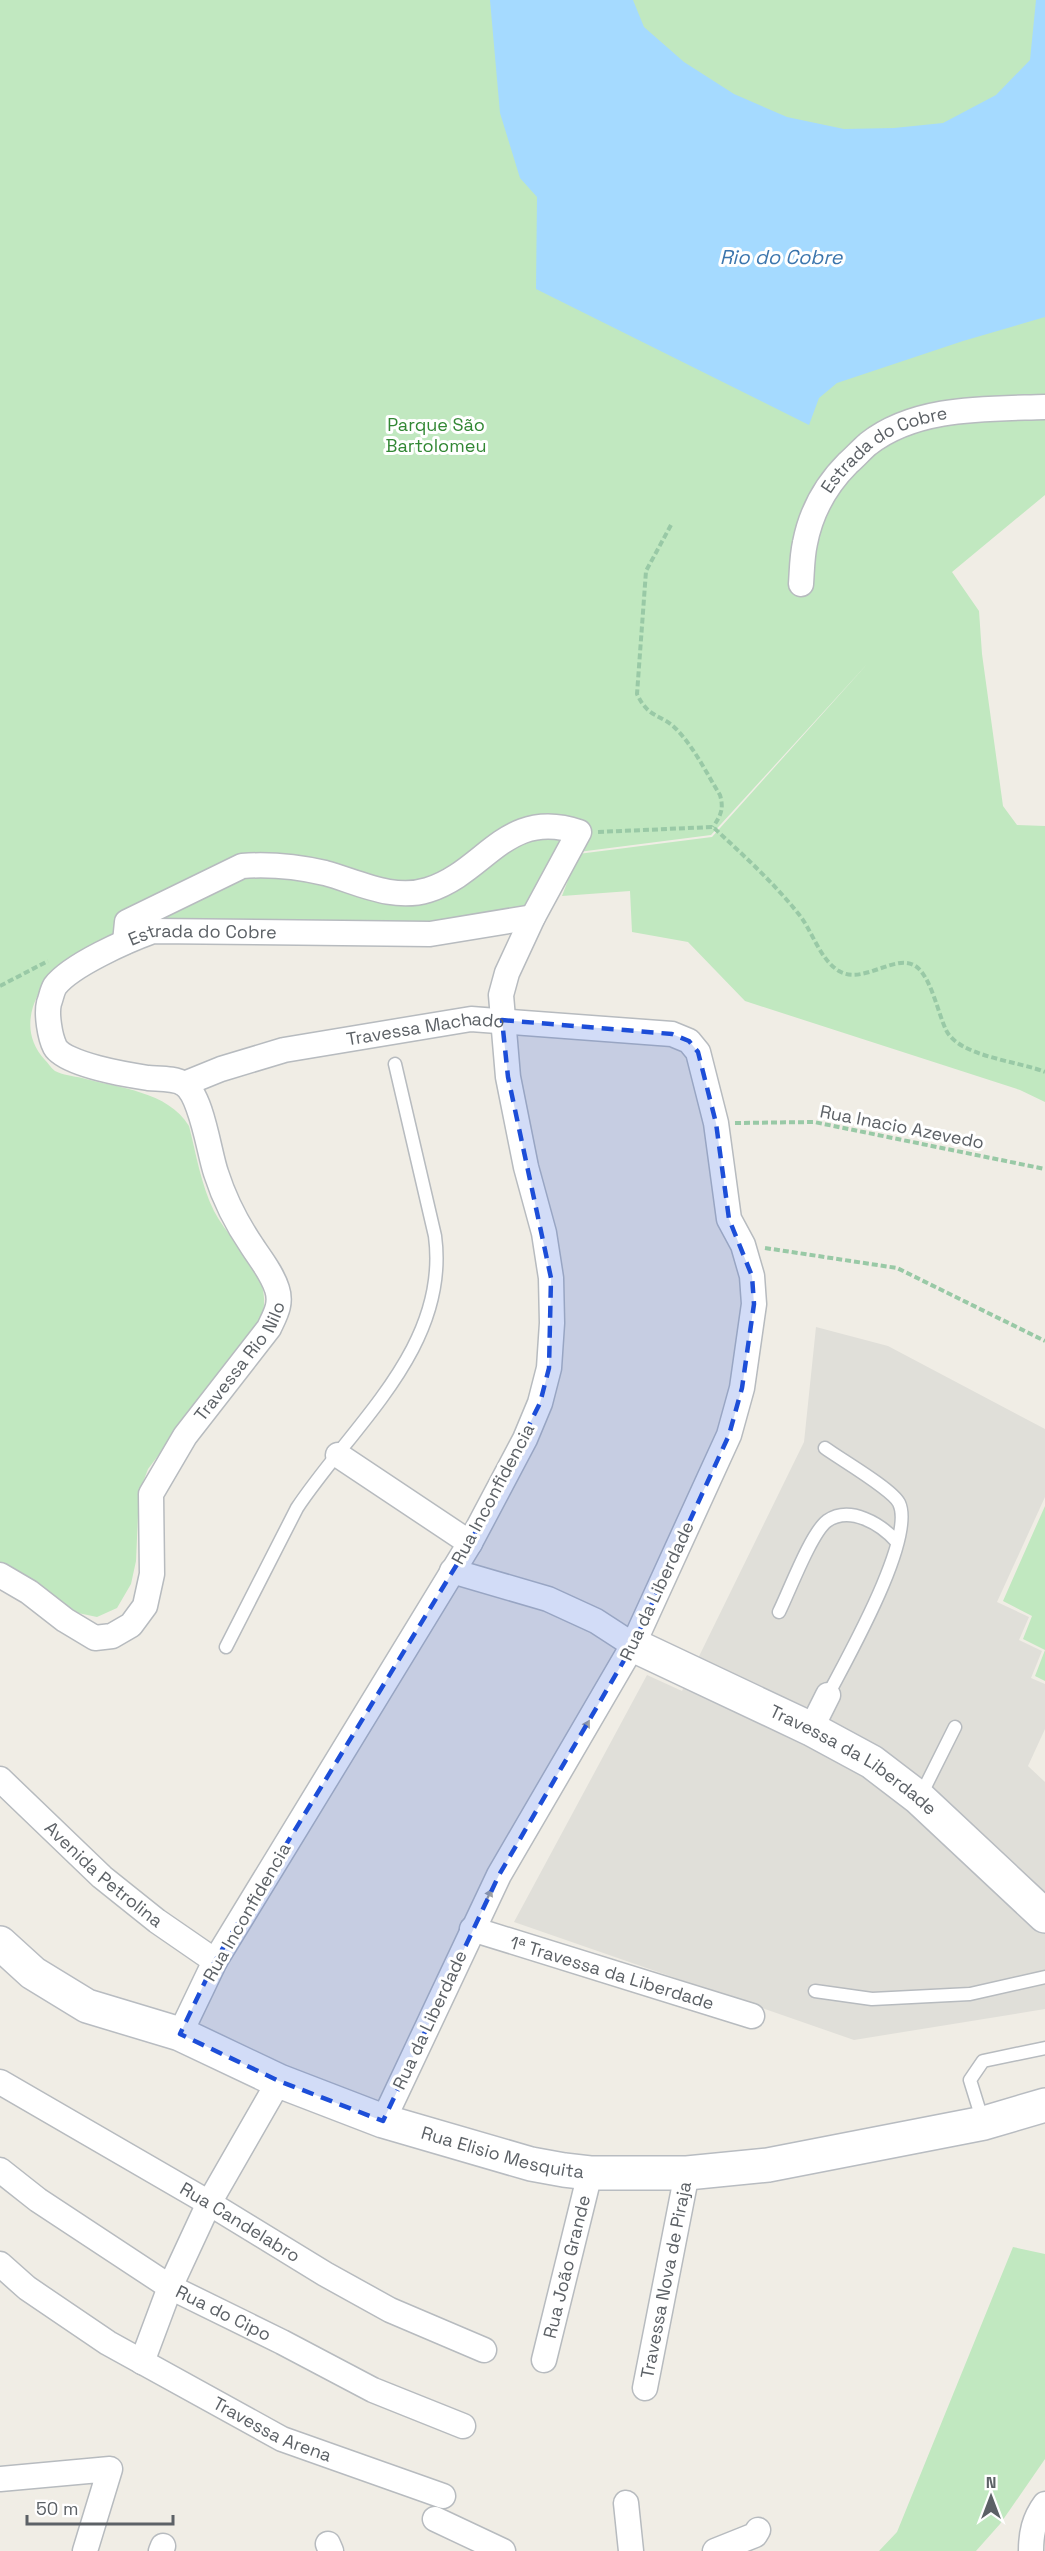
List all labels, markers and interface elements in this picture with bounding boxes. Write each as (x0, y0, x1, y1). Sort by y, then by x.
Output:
water label: Rio do Cobre (720, 244, 843, 270)
street label: Estrada do Cobre (815, 401, 949, 497)
park label: Parque São Bartolomeu (386, 413, 486, 457)
street label: Estrada do Cobre (124, 919, 277, 951)
street label: Travessa Machado (345, 1007, 505, 1050)
street label: Rua Inacio Azevedo (818, 1099, 986, 1154)
street label: Travessa Rio Nilo (189, 1299, 290, 1426)
street label: Rua Inconfidencia (446, 1419, 539, 1568)
street label: Rua da Liberdade (614, 1518, 699, 1664)
street label: Travessa da Liberdade (766, 1699, 942, 1820)
one-way arrow (580, 1719, 590, 1736)
street label: Avenida Petrolina (40, 1816, 168, 1932)
street label: Rua Inconfidencia (198, 1838, 296, 1985)
one-way arrow (483, 1889, 493, 1906)
street label: 1ª Travessa da Liberdade (507, 1931, 717, 2015)
street label: Rua da Liberdade (387, 1947, 472, 2093)
street label: Rua Elisio Mesquita (419, 2121, 585, 2183)
street label: Rua Candelabro (176, 2177, 305, 2267)
street label: Travessa Nova de Piraja (635, 2179, 696, 2381)
street label: Rua João Grande (538, 2193, 595, 2341)
street label: Rua do Cipo (172, 2280, 275, 2346)
street label: Travessa Arena (209, 2391, 335, 2467)
north arrow (961, 2467, 1021, 2527)
text: N (986, 2472, 996, 2493)
scale bar (27, 2488, 172, 2526)
text: 50 m (36, 2497, 78, 2520)

